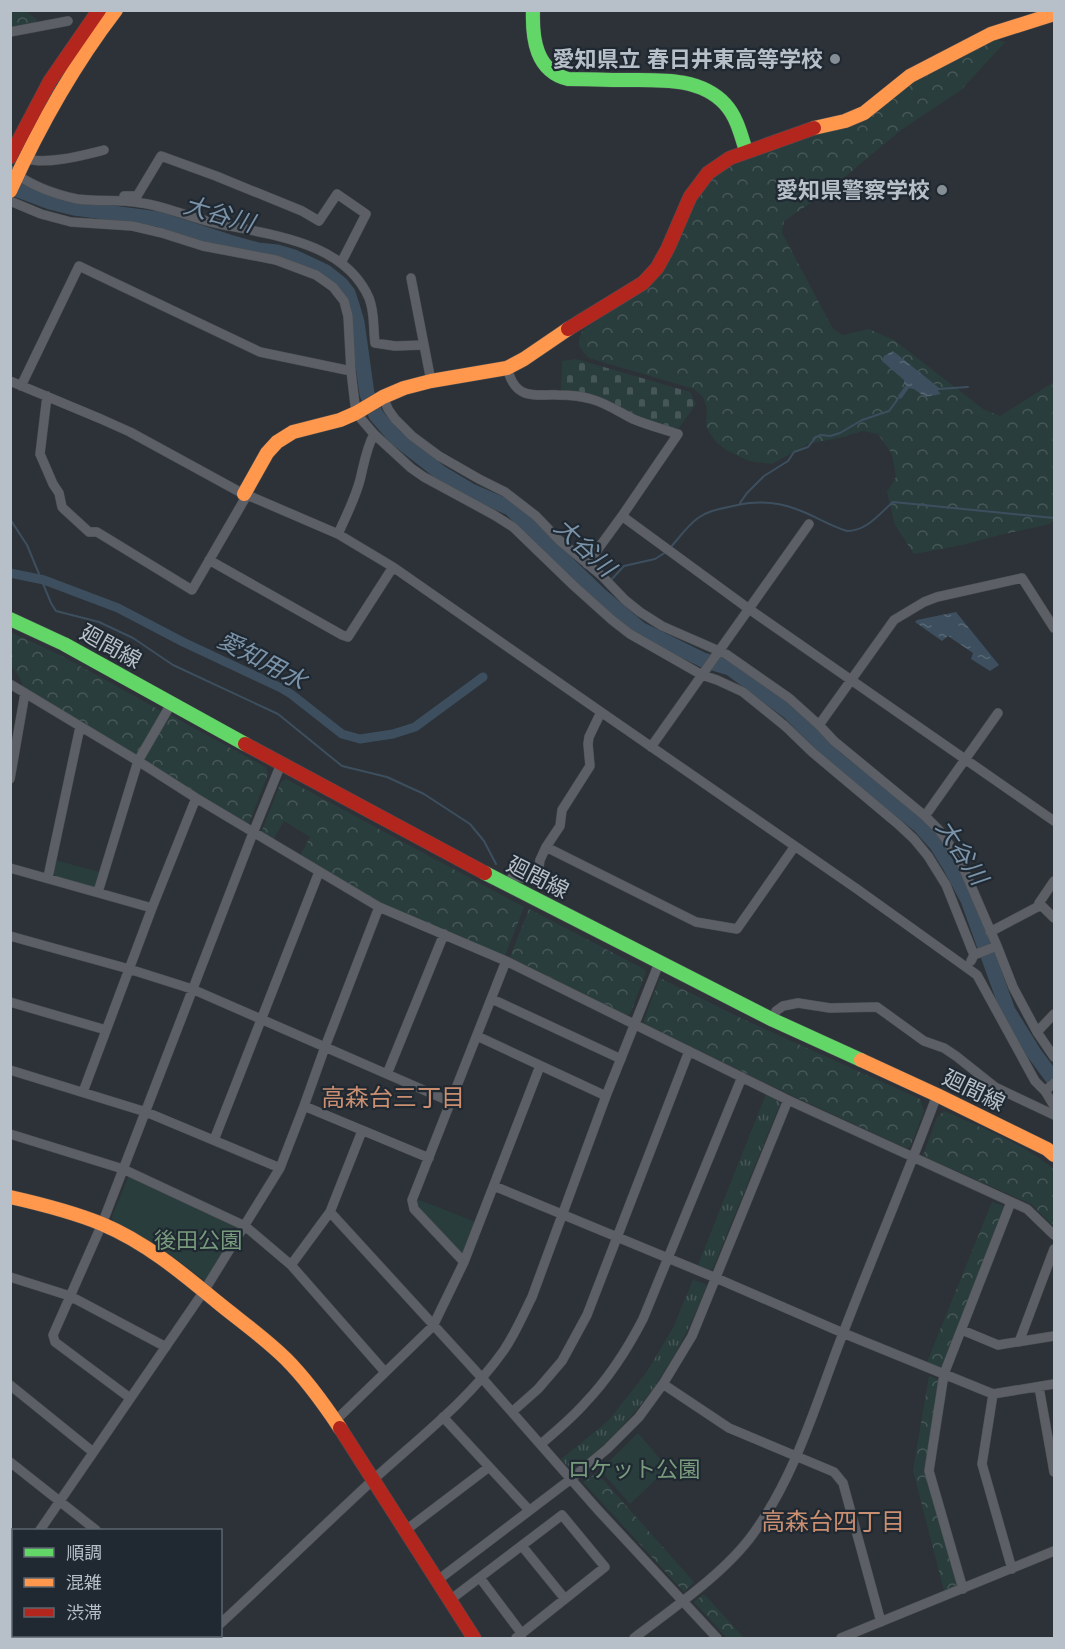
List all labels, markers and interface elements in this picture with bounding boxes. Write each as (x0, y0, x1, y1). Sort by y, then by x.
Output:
place label: 愛知県立 春日井東高等学校 (552, 43, 823, 75)
marker: 愛知県立 春日井東高等学校 (828, 52, 842, 66)
place label: 愛知県警察学校 (776, 174, 930, 206)
marker: 愛知県警察学校 (935, 183, 949, 197)
water label: 大谷川 (180, 187, 261, 242)
water label: 大谷川 (547, 510, 625, 586)
street label: 廻間線 (74, 616, 148, 676)
water label: 愛知用水 (211, 622, 315, 699)
water label: 大谷川 (928, 812, 998, 894)
street label: 廻間線 (501, 848, 575, 906)
street label: 廻間線 (937, 1061, 1011, 1119)
district label: 高森台三丁目 (321, 1080, 465, 1115)
park label: 後田公園 (154, 1224, 242, 1256)
park label: ロケット公園 (568, 1453, 700, 1485)
district label: 高森台四丁目 (761, 1504, 905, 1539)
legend (12, 1529, 222, 1637)
text: 順調 (66, 1540, 102, 1566)
text: 混雑 (66, 1570, 102, 1596)
text: 渋滞 (66, 1600, 102, 1626)

